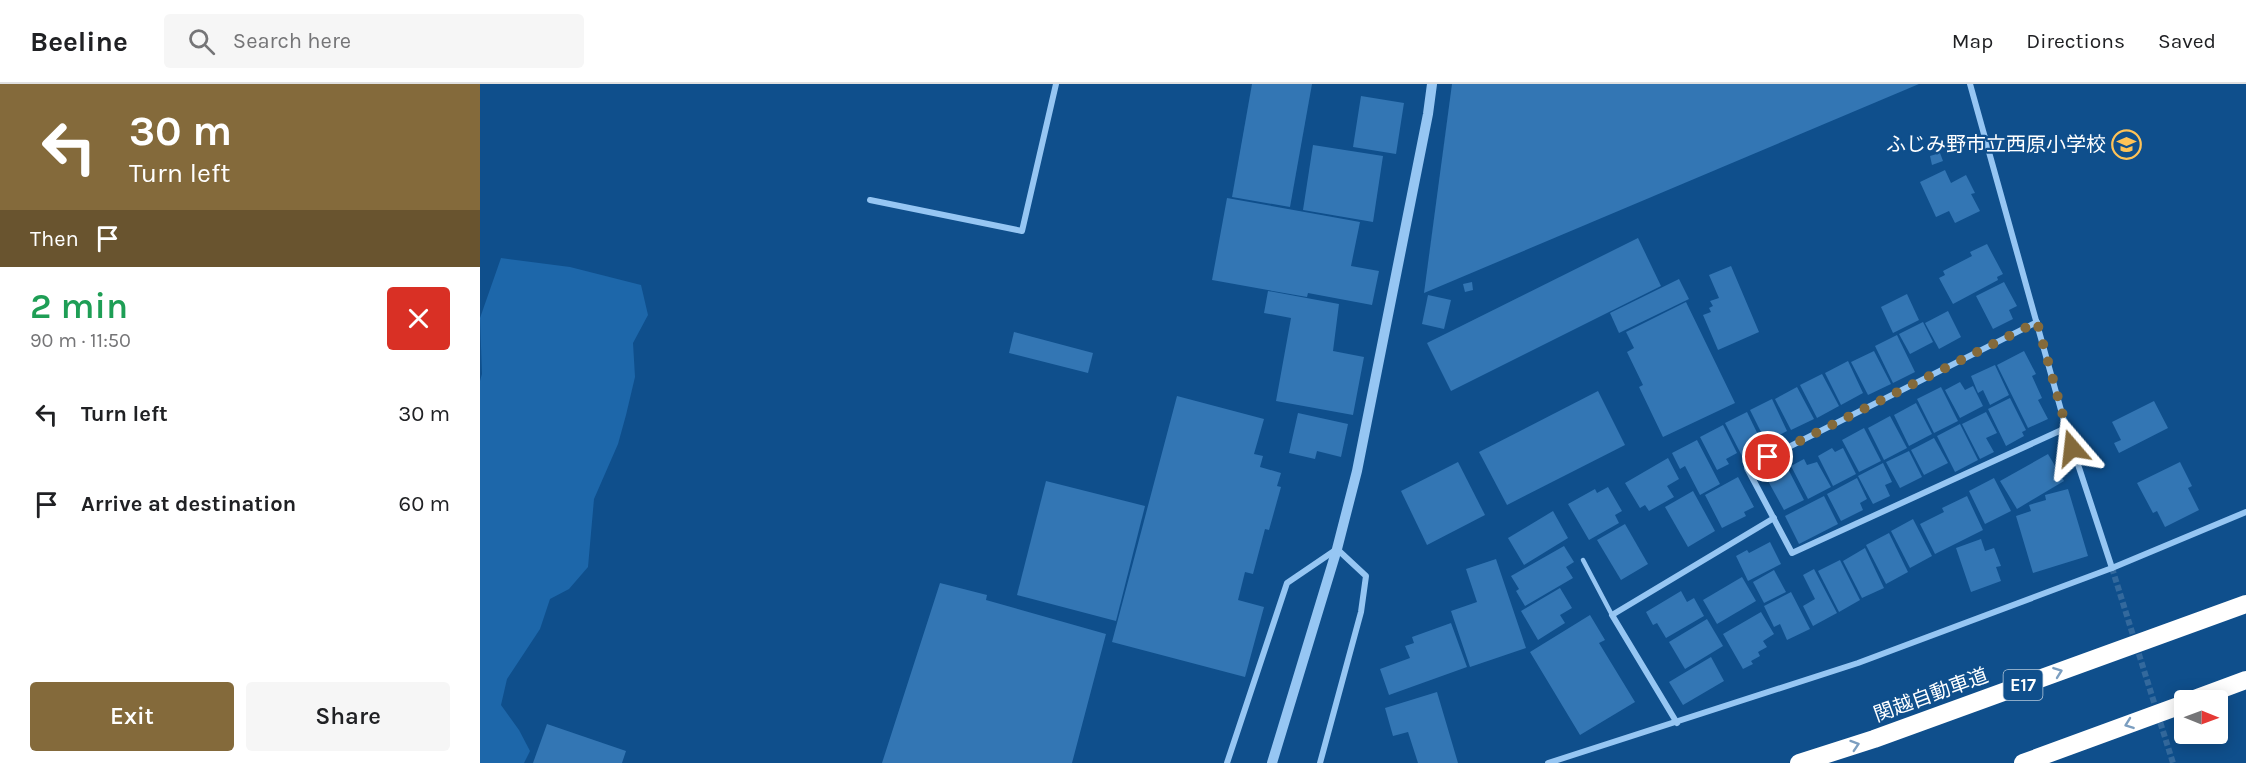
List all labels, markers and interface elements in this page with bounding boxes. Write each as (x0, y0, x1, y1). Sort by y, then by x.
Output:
search box (164, 14, 584, 68)
text: Beeline (30, 25, 128, 58)
icon: search (185, 25, 218, 58)
text: Search here (233, 28, 351, 54)
text: Map (1952, 29, 1993, 53)
text: Directions (2026, 29, 2125, 53)
text: Saved (2158, 29, 2216, 53)
text: 30 m (129, 106, 232, 156)
icon: left (30, 108, 108, 186)
school or university icon: ふじみ野市立西原小学校 (2111, 128, 2143, 160)
place label: ふじみ野市立西原小学校 (1886, 133, 2106, 156)
text: Turn left (129, 157, 230, 189)
icon: arrive (91, 222, 124, 255)
text: Then (30, 226, 79, 252)
text: 2 min (30, 285, 128, 327)
button: close (387, 287, 450, 350)
text: 90 m · 11:50 (30, 329, 131, 352)
icon: left (30, 398, 63, 431)
text: Turn left (81, 401, 168, 427)
text: 30 m (398, 401, 450, 427)
position arrow (2040, 416, 2104, 480)
pin (1742, 431, 1793, 482)
icon: arrive (1751, 440, 1784, 473)
icon: arrive (30, 488, 63, 521)
text: Arrive at destination (81, 491, 296, 517)
text: 60 m (399, 491, 450, 517)
street label: 関越自動車道 (1871, 664, 1991, 726)
one-way arrow (2052, 667, 2063, 680)
road number: E17 (2004, 670, 2042, 700)
button: Exit (30, 682, 234, 751)
button: Share (246, 682, 450, 751)
north arrow (2174, 690, 2228, 744)
map controls (2174, 690, 2228, 744)
one-way arrow (2124, 717, 2135, 730)
one-way arrow (1849, 740, 1860, 753)

